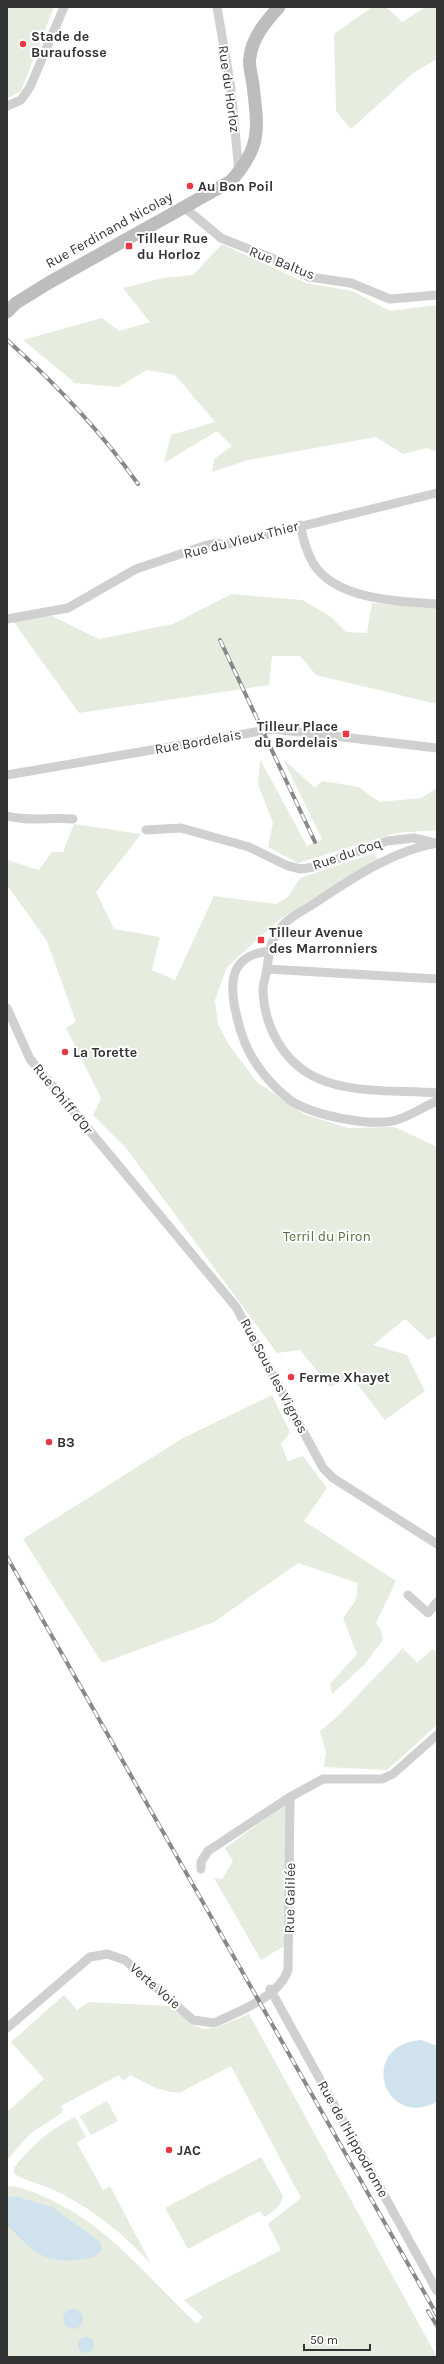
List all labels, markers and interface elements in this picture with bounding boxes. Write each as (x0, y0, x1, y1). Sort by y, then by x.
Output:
place label: Stade de Buraufosse (31, 28, 107, 61)
marker: Stade de Buraufosse (18, 39, 28, 49)
street label: Rue du Horloz (214, 44, 244, 134)
place label: Au Bon Poil (198, 178, 273, 195)
marker: Au Bon Poil (185, 181, 195, 191)
street label: Rue Ferdinand Nicolay (43, 188, 176, 272)
place label: Tilleur Rue du Horloz (137, 230, 208, 263)
marker: Tilleur Rue du Horloz (124, 241, 134, 251)
street label: Rue Baltus (247, 243, 317, 283)
street label: Rue du Vieux Thier (182, 517, 301, 562)
place label: Tilleur Place du Bordelais (254, 718, 338, 751)
street label: Rue Bordelais (153, 726, 243, 758)
marker: Tilleur Place du Bordelais (341, 729, 351, 739)
street label: Rue du Coq (310, 834, 384, 874)
place label: Tilleur Avenue des Marronniers (269, 924, 378, 957)
marker: Tilleur Avenue des Marronniers (256, 935, 266, 945)
place label: La Torette (73, 1044, 137, 1061)
marker: La Torette (60, 1047, 70, 1057)
street label: Rue Chiff d'Or (29, 1060, 97, 1138)
park label: Terril du Piron (283, 1228, 371, 1245)
street label: Rue Sous les Vignes (237, 1316, 311, 1436)
place label: Ferme Xhayet (299, 1369, 390, 1386)
marker: Ferme Xhayet (286, 1372, 296, 1382)
place label: B3 (57, 1434, 75, 1451)
marker: B3 (44, 1437, 54, 1447)
street label: Rue Galilée (281, 1863, 299, 1933)
street label: Verte Voie (126, 1959, 184, 2013)
street label: Rue de l'Hippodrome (314, 2078, 392, 2200)
place label: JAC (177, 2142, 201, 2159)
marker: JAC (164, 2145, 174, 2155)
scale bar (304, 2326, 370, 2352)
text: 50 m (310, 2333, 338, 2347)

